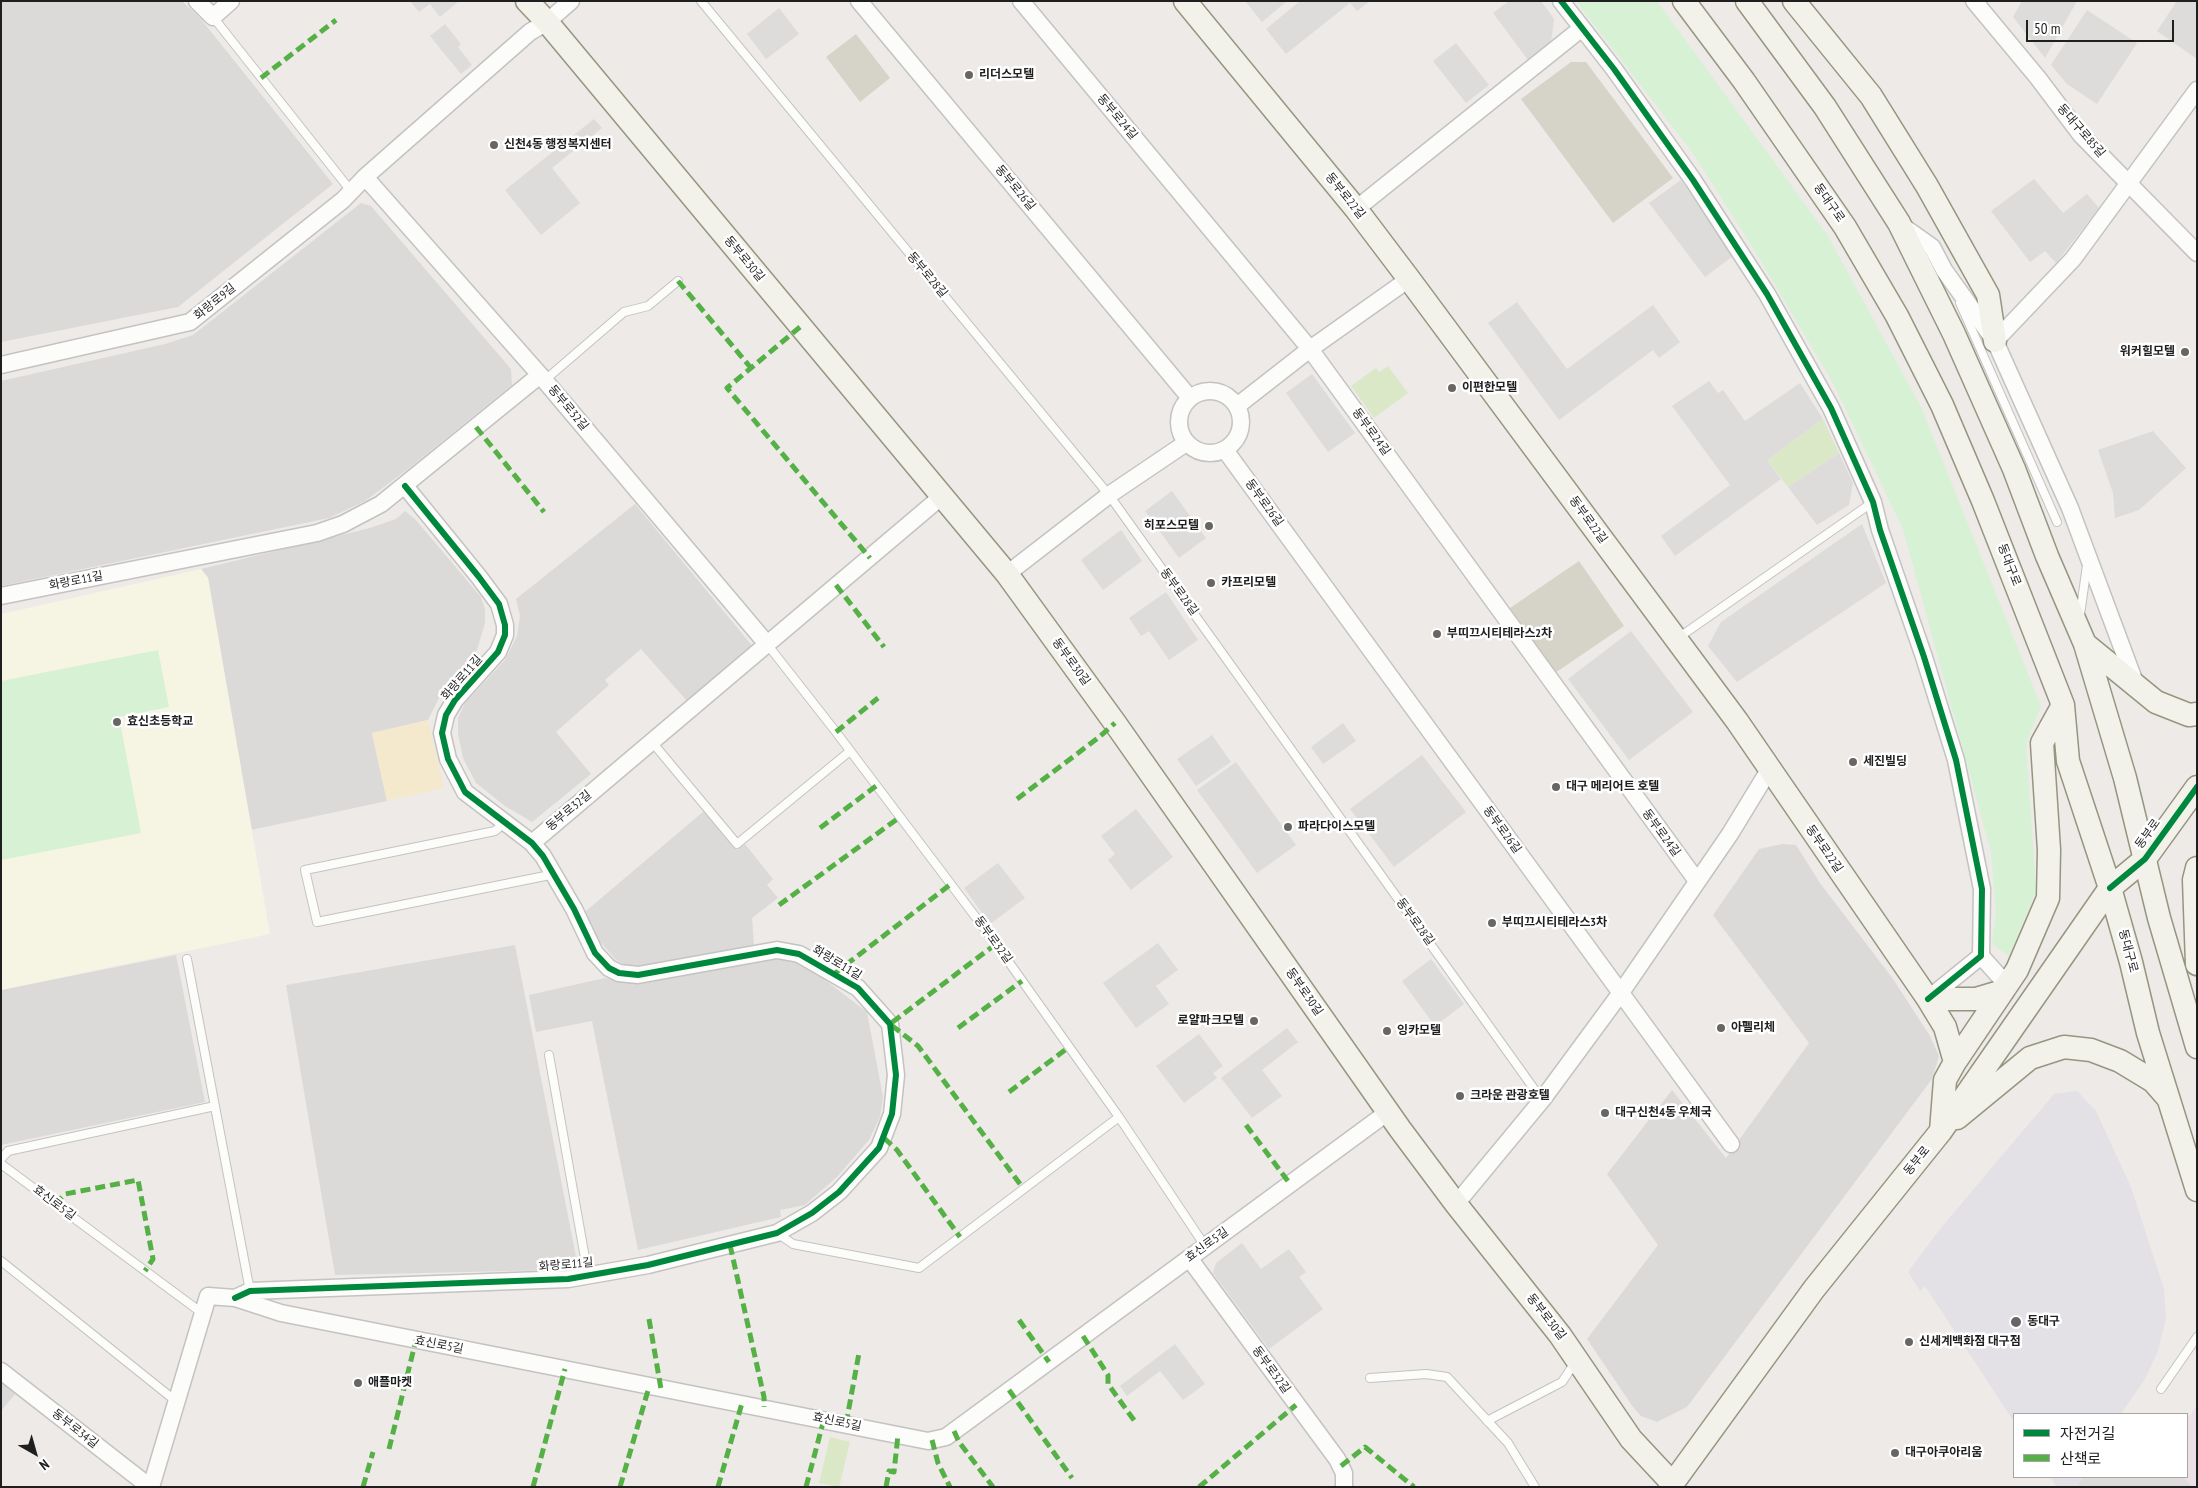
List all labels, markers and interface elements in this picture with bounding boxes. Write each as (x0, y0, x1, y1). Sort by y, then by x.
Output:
scale bar (2028, 10, 2176, 42)
text: 50 m (2034, 19, 2060, 38)
place label: 리더스모텔 (979, 68, 1034, 82)
marker: 리더스모텔 (963, 69, 975, 81)
street label: 동부로24길 (1094, 91, 1140, 143)
street label: 동대구로85길 (2054, 101, 2108, 161)
place label: 신천4동 행정복지센터 (504, 138, 612, 152)
marker: 신천4동 행정복지센터 (488, 139, 500, 151)
street label: 동부로26길 (992, 162, 1038, 214)
street label: 동부로22길 (1322, 170, 1368, 222)
street label: 동대구로 (1810, 181, 1848, 225)
street label: 동부로30길 (721, 233, 767, 285)
street label: 동부로28길 (904, 249, 950, 301)
street label: 화랑로9길 (191, 281, 239, 323)
place label: 워커힐모텔 (2120, 345, 2175, 359)
marker: 워커힐모텔 (2179, 346, 2191, 358)
place label: 이편한모텔 (1462, 381, 1517, 395)
street label: 동부로32길 (545, 382, 591, 434)
marker: 이편한모텔 (1446, 382, 1458, 394)
street label: 동부로24길 (1349, 406, 1393, 458)
street label: 동부로26길 (1242, 477, 1286, 529)
street label: 동부로22길 (1566, 494, 1610, 546)
place label: 히포스모텔 (1144, 519, 1199, 533)
marker: 히포스모텔 (1203, 520, 1215, 532)
street label: 동대구로 (1994, 542, 2024, 588)
street label: 동부로28길 (1157, 566, 1201, 618)
street label: 화랑로11길 (48, 569, 104, 593)
place label: 카프리모텔 (1221, 576, 1276, 590)
marker: 카프리모텔 (1205, 577, 1217, 589)
place label: 부띠끄시티테라스2차 (1447, 627, 1552, 641)
marker: 부띠끄시티테라스2차 (1431, 628, 1443, 640)
street label: 동부로30길 (1049, 636, 1093, 688)
street label: 화랑로11길 (439, 653, 485, 703)
place label: 효신초등학교 (127, 715, 193, 729)
marker: 효신초등학교 (111, 716, 123, 728)
place label: 세진빌딩 (1863, 755, 1907, 769)
marker: 세진빌딩 (1847, 756, 1859, 768)
place label: 대구 메리어트 호텔 (1566, 780, 1659, 794)
marker: 대구 메리어트 호텔 (1550, 781, 1562, 793)
street label: 동부로32길 (543, 788, 595, 834)
street label: 동부로26길 (1480, 804, 1524, 856)
street label: 동부로24길 (1639, 807, 1683, 859)
street label: 동부로 (2132, 816, 2164, 852)
place label: 파라다이스모텔 (1298, 820, 1375, 834)
marker: 파라다이스모텔 (1282, 821, 1294, 833)
street label: 동부로22길 (1802, 822, 1846, 876)
street label: 동부로28길 (1393, 896, 1437, 948)
street label: 동부로32길 (971, 914, 1015, 966)
place label: 부띠끄시티테라스3차 (1502, 916, 1607, 930)
marker: 부띠끄시티테라스3차 (1486, 917, 1498, 929)
street label: 동대구로 (2115, 928, 2141, 974)
street label: 화랑로11길 (810, 943, 864, 983)
street label: 동부로30길 (1282, 965, 1326, 1019)
place label: 로얄파크모텔 (1178, 1014, 1244, 1028)
marker: 로얄파크모텔 (1248, 1015, 1260, 1027)
place label: 아펠리체 (1731, 1021, 1775, 1035)
marker: 아펠리체 (1715, 1022, 1727, 1034)
place label: 잉카모텔 (1397, 1024, 1441, 1038)
marker: 잉카모텔 (1381, 1025, 1393, 1037)
place label: 크라운 관광호텔 (1470, 1089, 1550, 1103)
marker: 크라운 관광호텔 (1454, 1090, 1466, 1102)
place label: 대구신천4동 우체국 (1615, 1106, 1712, 1120)
marker: 대구신천4동 우체국 (1599, 1107, 1611, 1119)
street label: 동부로 (1901, 1144, 1933, 1178)
street label: 효신로5길 (30, 1182, 78, 1224)
street label: 효신로5길 (1183, 1225, 1231, 1265)
street label: 화랑로11길 (538, 1255, 594, 1275)
street label: 동부로30길 (1523, 1291, 1569, 1343)
marker: 동대구 (2009, 1315, 2023, 1329)
place label: 동대구 (2027, 1315, 2060, 1329)
street label: 효신로5길 (413, 1333, 465, 1357)
place label: 신세계백화점 대구점 (1919, 1335, 2021, 1349)
marker: 신세계백화점 대구점 (1903, 1336, 1915, 1348)
street label: 동부로32길 (1249, 1344, 1293, 1396)
place label: 애플마켓 (368, 1376, 412, 1390)
marker: 애플마켓 (352, 1377, 364, 1389)
street label: 동부로34길 (49, 1406, 101, 1452)
street label: 효신로5길 (811, 1410, 863, 1434)
legend (2013, 1413, 2188, 1478)
text: 자전거길 (2060, 1424, 2115, 1443)
north arrow (10, 1428, 60, 1478)
place label: 대구아쿠아리움 (1905, 1446, 1982, 1460)
marker: 대구아쿠아리움 (1889, 1447, 1901, 1459)
text: 산책로 (2060, 1449, 2101, 1468)
text: N (36, 1455, 53, 1474)

